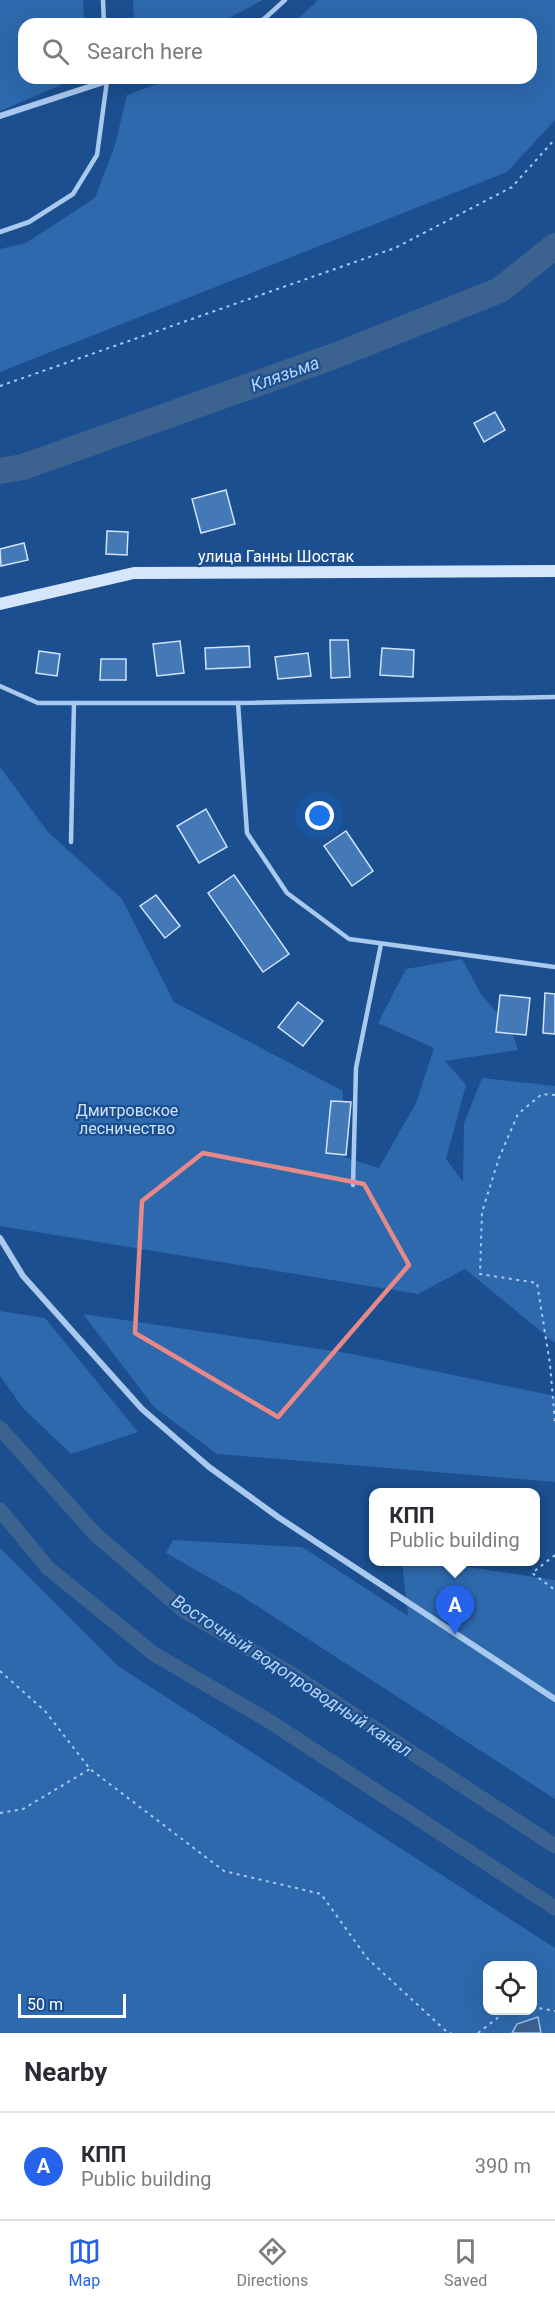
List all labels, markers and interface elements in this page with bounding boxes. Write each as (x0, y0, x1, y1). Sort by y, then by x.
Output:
search box (18, 18, 537, 84)
icon: search (39, 35, 72, 68)
text: Search here (87, 39, 203, 64)
water label: Клязьма (248, 351, 322, 396)
street label: улица Ганны Шостак (198, 547, 354, 566)
your location (305, 801, 334, 830)
park label: Дмитровское лесничество (76, 1101, 178, 1138)
popup (369, 1488, 540, 1566)
text: КПП (389, 1503, 435, 1528)
text: Public building (389, 1528, 520, 1552)
pin: A (436, 1586, 474, 1635)
water label: Восточный водопроводный канал (168, 1590, 416, 1761)
map controls (483, 1961, 537, 2015)
button: locate (483, 1961, 537, 2015)
scale bar (18, 1991, 126, 2018)
text: 50 m (27, 1995, 63, 2014)
text: Nearby (24, 2057, 107, 2087)
text: КПП (81, 2142, 126, 2167)
text: A (37, 2154, 50, 2178)
text: 390 m (475, 2154, 531, 2178)
text: Public building (81, 2167, 211, 2191)
tab: Map (68, 2235, 101, 2290)
tab: Directions (236, 2235, 308, 2290)
tab: Saved (444, 2235, 487, 2290)

